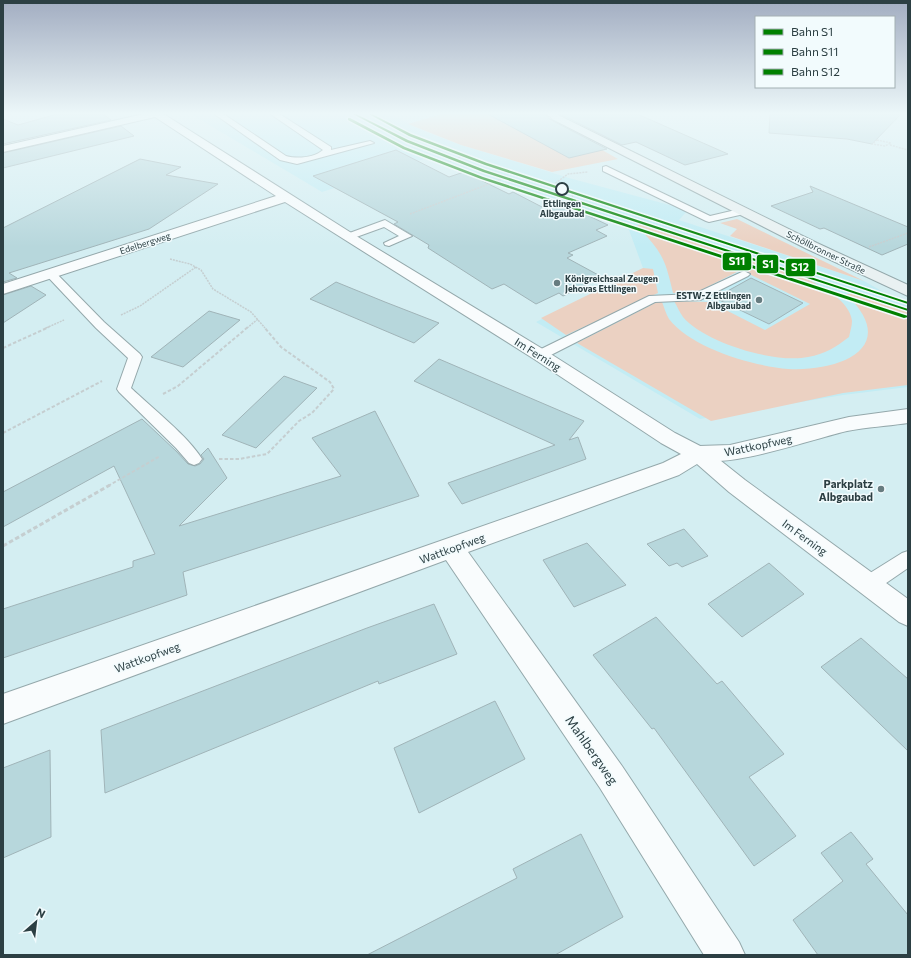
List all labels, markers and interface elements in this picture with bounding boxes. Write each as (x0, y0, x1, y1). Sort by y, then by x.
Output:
legend (755, 16, 895, 88)
text: Bahn S1 (791, 24, 833, 38)
text: Bahn S11 (791, 44, 838, 58)
text: Bahn S12 (791, 64, 840, 78)
marker: Ettlingen Albgaubad (555, 182, 569, 196)
place label: Ettlingen Albgaubad (540, 198, 584, 219)
street label: Schöllbronner Straße (785, 228, 868, 276)
street label: Edelbergweg (118, 230, 172, 256)
line badge: S11 (722, 252, 752, 271)
text: S11 (729, 254, 745, 267)
line badge: S1 (756, 254, 779, 274)
text: S1 (762, 257, 774, 270)
line badge: S12 (785, 258, 816, 277)
text: S12 (791, 260, 809, 273)
place label: Königreichsaal Zeugen Jehovas Ettlingen (565, 273, 658, 294)
marker: Königreichsaal Zeugen Jehovas Ettlingen (552, 278, 562, 288)
place label: ESTW-Z Ettlingen Albgaubad (676, 290, 751, 311)
marker: ESTW-Z Ettlingen Albgaubad (754, 295, 764, 305)
street label: Im Ferning (512, 335, 564, 373)
street label: Wattkopfweg (723, 431, 793, 459)
place label: Parkplatz Albgaubad (819, 477, 873, 503)
marker: Parkplatz Albgaubad (876, 484, 886, 494)
street label: Im Ferning (780, 516, 830, 558)
street label: Wattkopfweg (417, 530, 487, 566)
street label: Wattkopfweg (112, 639, 182, 675)
street label: Mahlbergweg (562, 712, 622, 788)
north arrow (16, 902, 56, 942)
text: N (34, 905, 48, 920)

